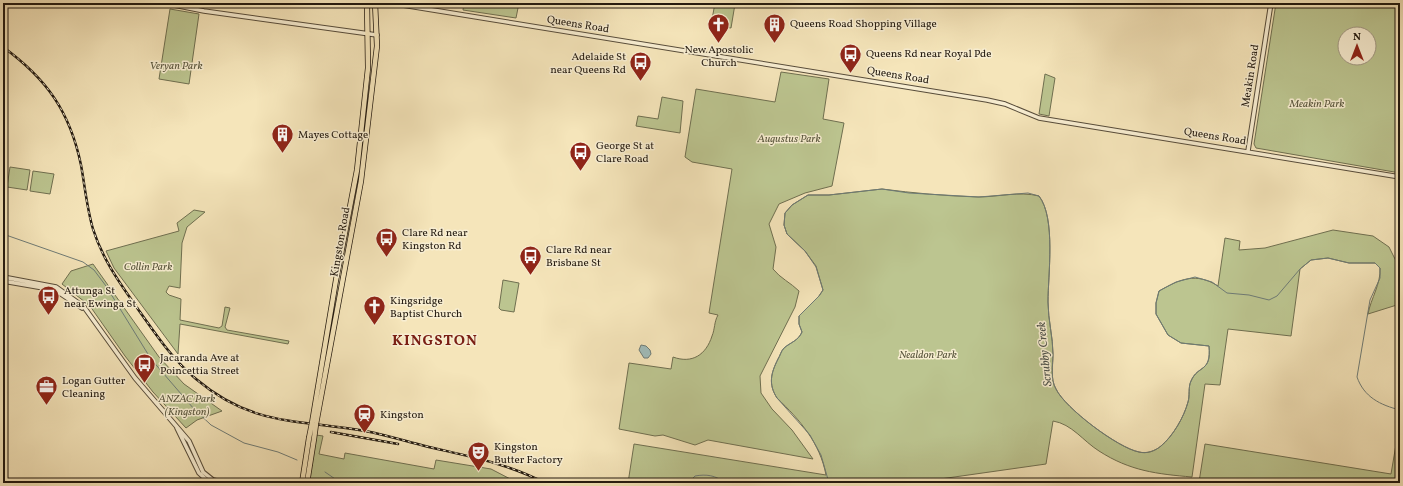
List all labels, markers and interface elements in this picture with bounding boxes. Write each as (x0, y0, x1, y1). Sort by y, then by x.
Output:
church icon: New Apostolic Church (706, 11, 732, 44)
building icon: Queens Road Shopping Village (762, 11, 788, 44)
street label: Queens Road (546, 13, 610, 37)
place label: Queens Road Shopping Village (790, 17, 937, 32)
north arrow (1337, 26, 1377, 66)
text: N (1353, 30, 1361, 45)
bus stop icon: Queens Rd near Royal Pde (837, 41, 863, 74)
place label: New Apostolic Church (685, 43, 753, 71)
street label: Meakin Road (1239, 43, 1263, 109)
place label: Queens Rd near Royal Pde (866, 47, 991, 62)
place label: Adelaide St near Queens Rd (550, 50, 626, 78)
bus stop icon: Adelaide St near Queens Rd (628, 50, 654, 83)
park label: Veryan Park (150, 59, 202, 74)
street label: Queens Road (866, 64, 930, 88)
park label: Meakin Park (1289, 97, 1344, 112)
building icon: Mayes Cottage (269, 122, 295, 155)
street label: Queens Road (1183, 125, 1247, 149)
place label: Mayes Cottage (298, 128, 368, 143)
park label: Augustus Park (756, 132, 821, 147)
bus stop icon: George St at Clare Road (568, 139, 594, 172)
place label: George St at Clare Road (596, 139, 654, 167)
street label: Kingston Road (327, 206, 355, 278)
bus stop icon: Clare Rd near Kingston Rd (373, 226, 399, 259)
place label: Clare Rd near Kingston Rd (402, 226, 468, 254)
bus stop icon: Clare Rd near Brisbane St (518, 243, 544, 276)
place label: Clare Rd near Brisbane St (546, 243, 612, 271)
park label: Collin Park (124, 260, 172, 275)
bus stop icon: Attunga St near Ewinga St (35, 284, 61, 317)
place label: Attunga St near Ewinga St (64, 284, 136, 312)
church icon: Kingsridge Baptist Church (362, 294, 388, 327)
place label: Kingsridge Baptist Church (390, 294, 463, 322)
water label: Scrubby Creek (1034, 320, 1056, 387)
district label: KINGSTON (392, 331, 478, 352)
park label: Nealdon Park (899, 348, 957, 363)
bus stop icon: Jacaranda Ave at Poincettia Street (131, 351, 157, 384)
place label: Jacaranda Ave at Poincettia Street (160, 351, 240, 379)
office icon: Logan Gutter Cleaning (34, 374, 60, 407)
place label: Logan Gutter Cleaning (62, 374, 126, 402)
park label: ANZAC Park (Kingston) (158, 392, 215, 420)
station icon: Kingston (352, 402, 378, 435)
place label: Kingston (380, 408, 424, 423)
theatre icon: Kingston Butter Factory (466, 440, 492, 473)
place label: Kingston Butter Factory (494, 440, 563, 468)

